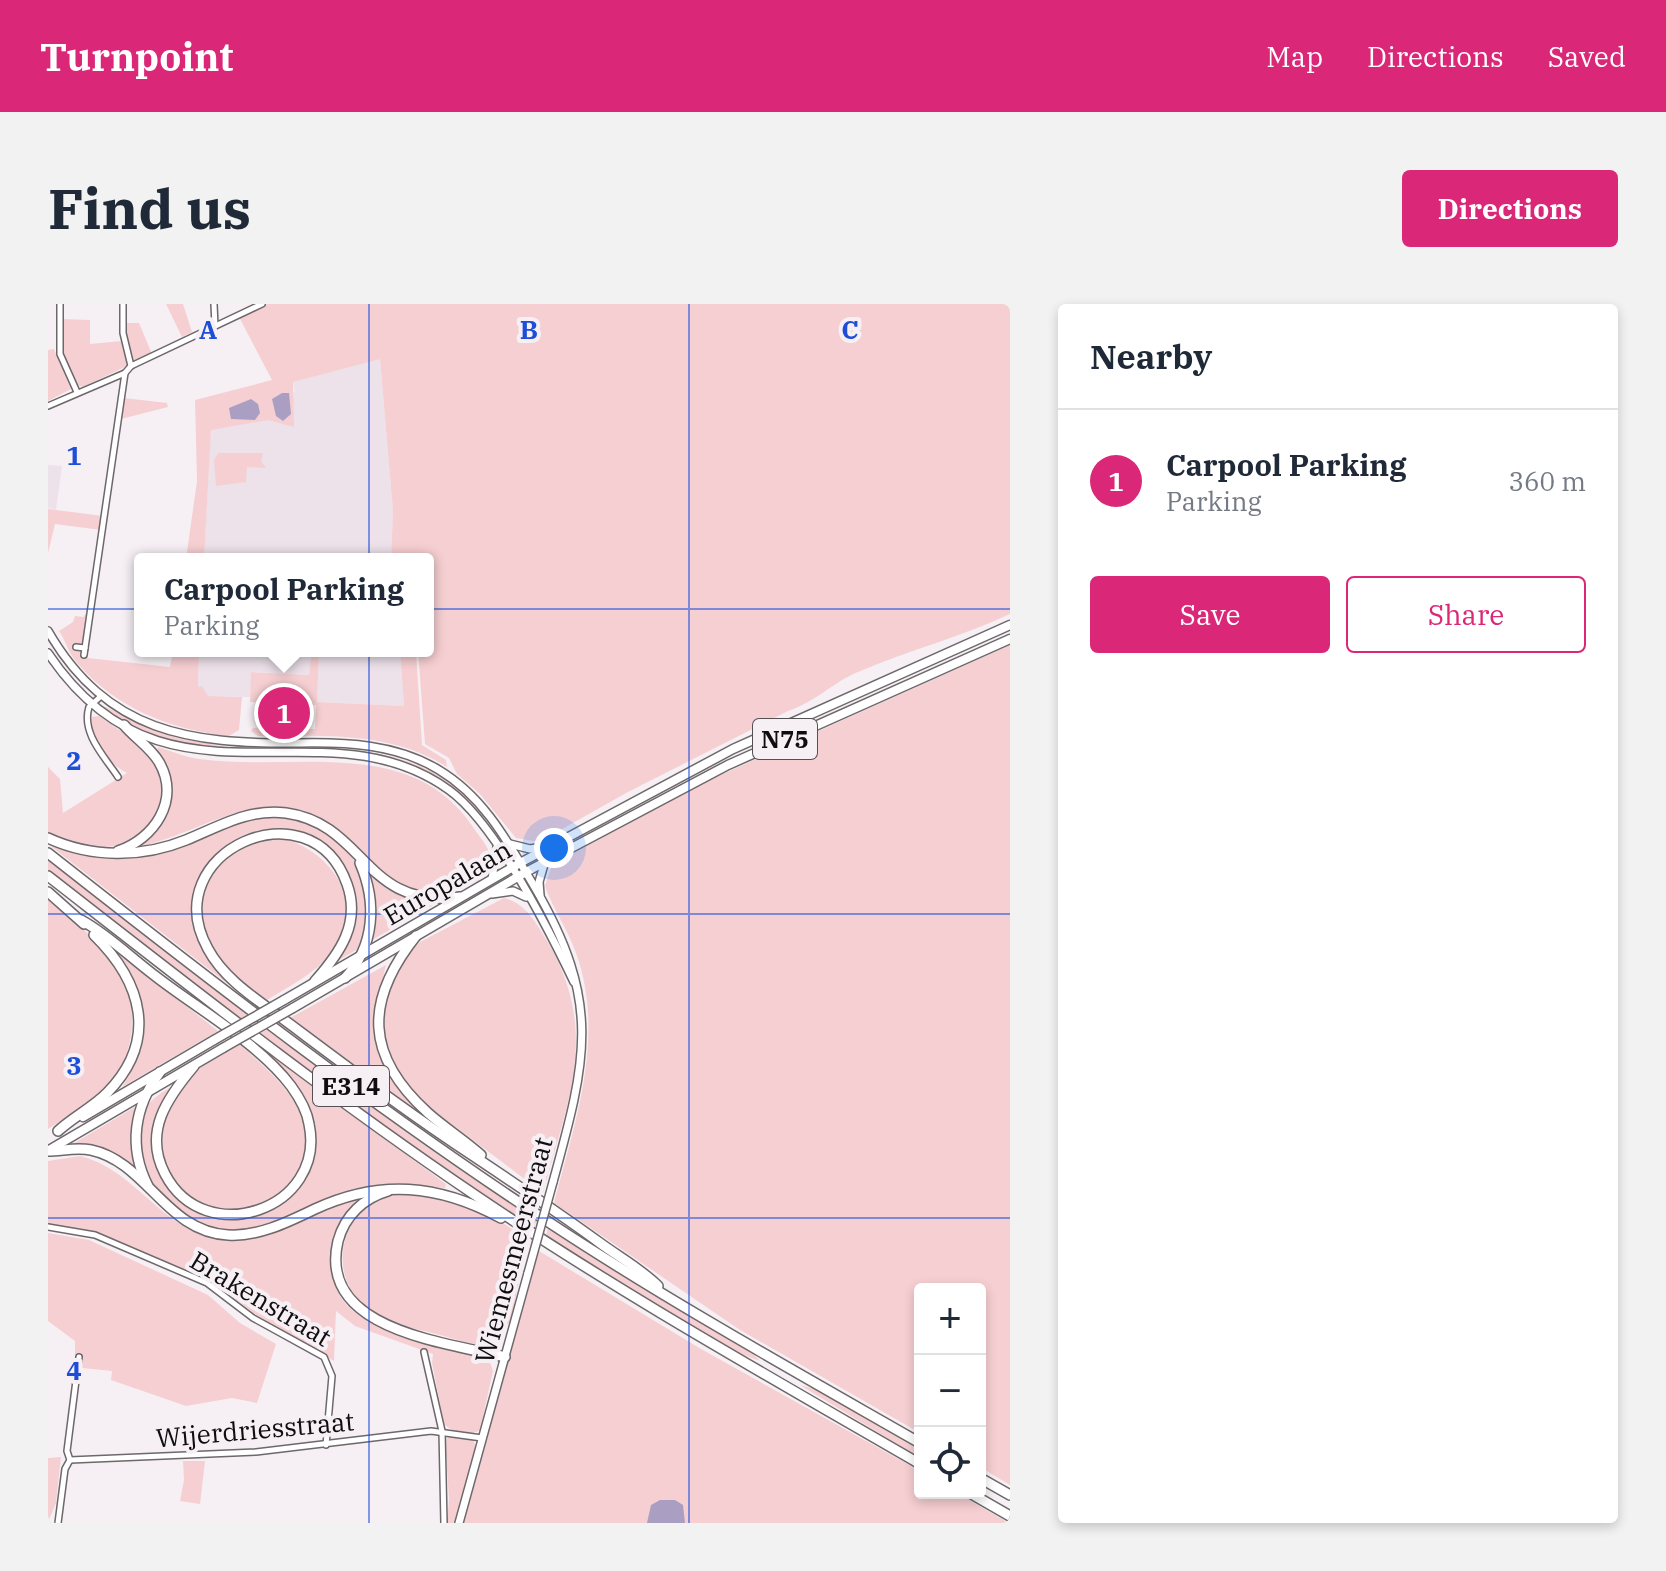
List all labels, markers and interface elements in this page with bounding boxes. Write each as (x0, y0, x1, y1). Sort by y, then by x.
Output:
text: Turnpoint (40, 32, 234, 81)
text: Map (1266, 38, 1323, 75)
text: Directions (1367, 38, 1504, 75)
text: Saved (1548, 38, 1626, 75)
button: Directions (1402, 170, 1618, 247)
text: Find us (48, 172, 251, 244)
text: A (199, 312, 217, 346)
text: B (520, 312, 538, 346)
text: C (841, 312, 859, 346)
text: Nearby (1090, 334, 1212, 378)
text: 1 (66, 438, 82, 472)
text: Carpool Parking (1166, 445, 1407, 484)
text: 1 (1108, 464, 1124, 498)
text: 360 m (1508, 464, 1586, 498)
text: Parking (1166, 484, 1262, 518)
popup (134, 553, 434, 657)
text: Carpool Parking (164, 569, 404, 608)
button: Save (1090, 576, 1330, 653)
button: Share (1346, 576, 1586, 653)
text: Parking (164, 608, 259, 642)
pin: 1 (258, 683, 310, 743)
road number: N75 (753, 719, 817, 759)
text: 2 (66, 743, 82, 777)
your location (534, 828, 574, 868)
street label: Europalaan (377, 832, 517, 932)
text: 3 (66, 1048, 82, 1082)
road number: E314 (313, 1066, 389, 1106)
street label: Wiemesmeerstraat (466, 1133, 560, 1367)
street label: Brakenstraat (184, 1242, 338, 1354)
map controls (914, 1283, 986, 1499)
button: + (914, 1283, 986, 1355)
text: 4 (66, 1353, 82, 1387)
button: − (914, 1355, 986, 1427)
street label: Wijerdriesstraat (154, 1403, 356, 1455)
button: locate (914, 1427, 986, 1499)

